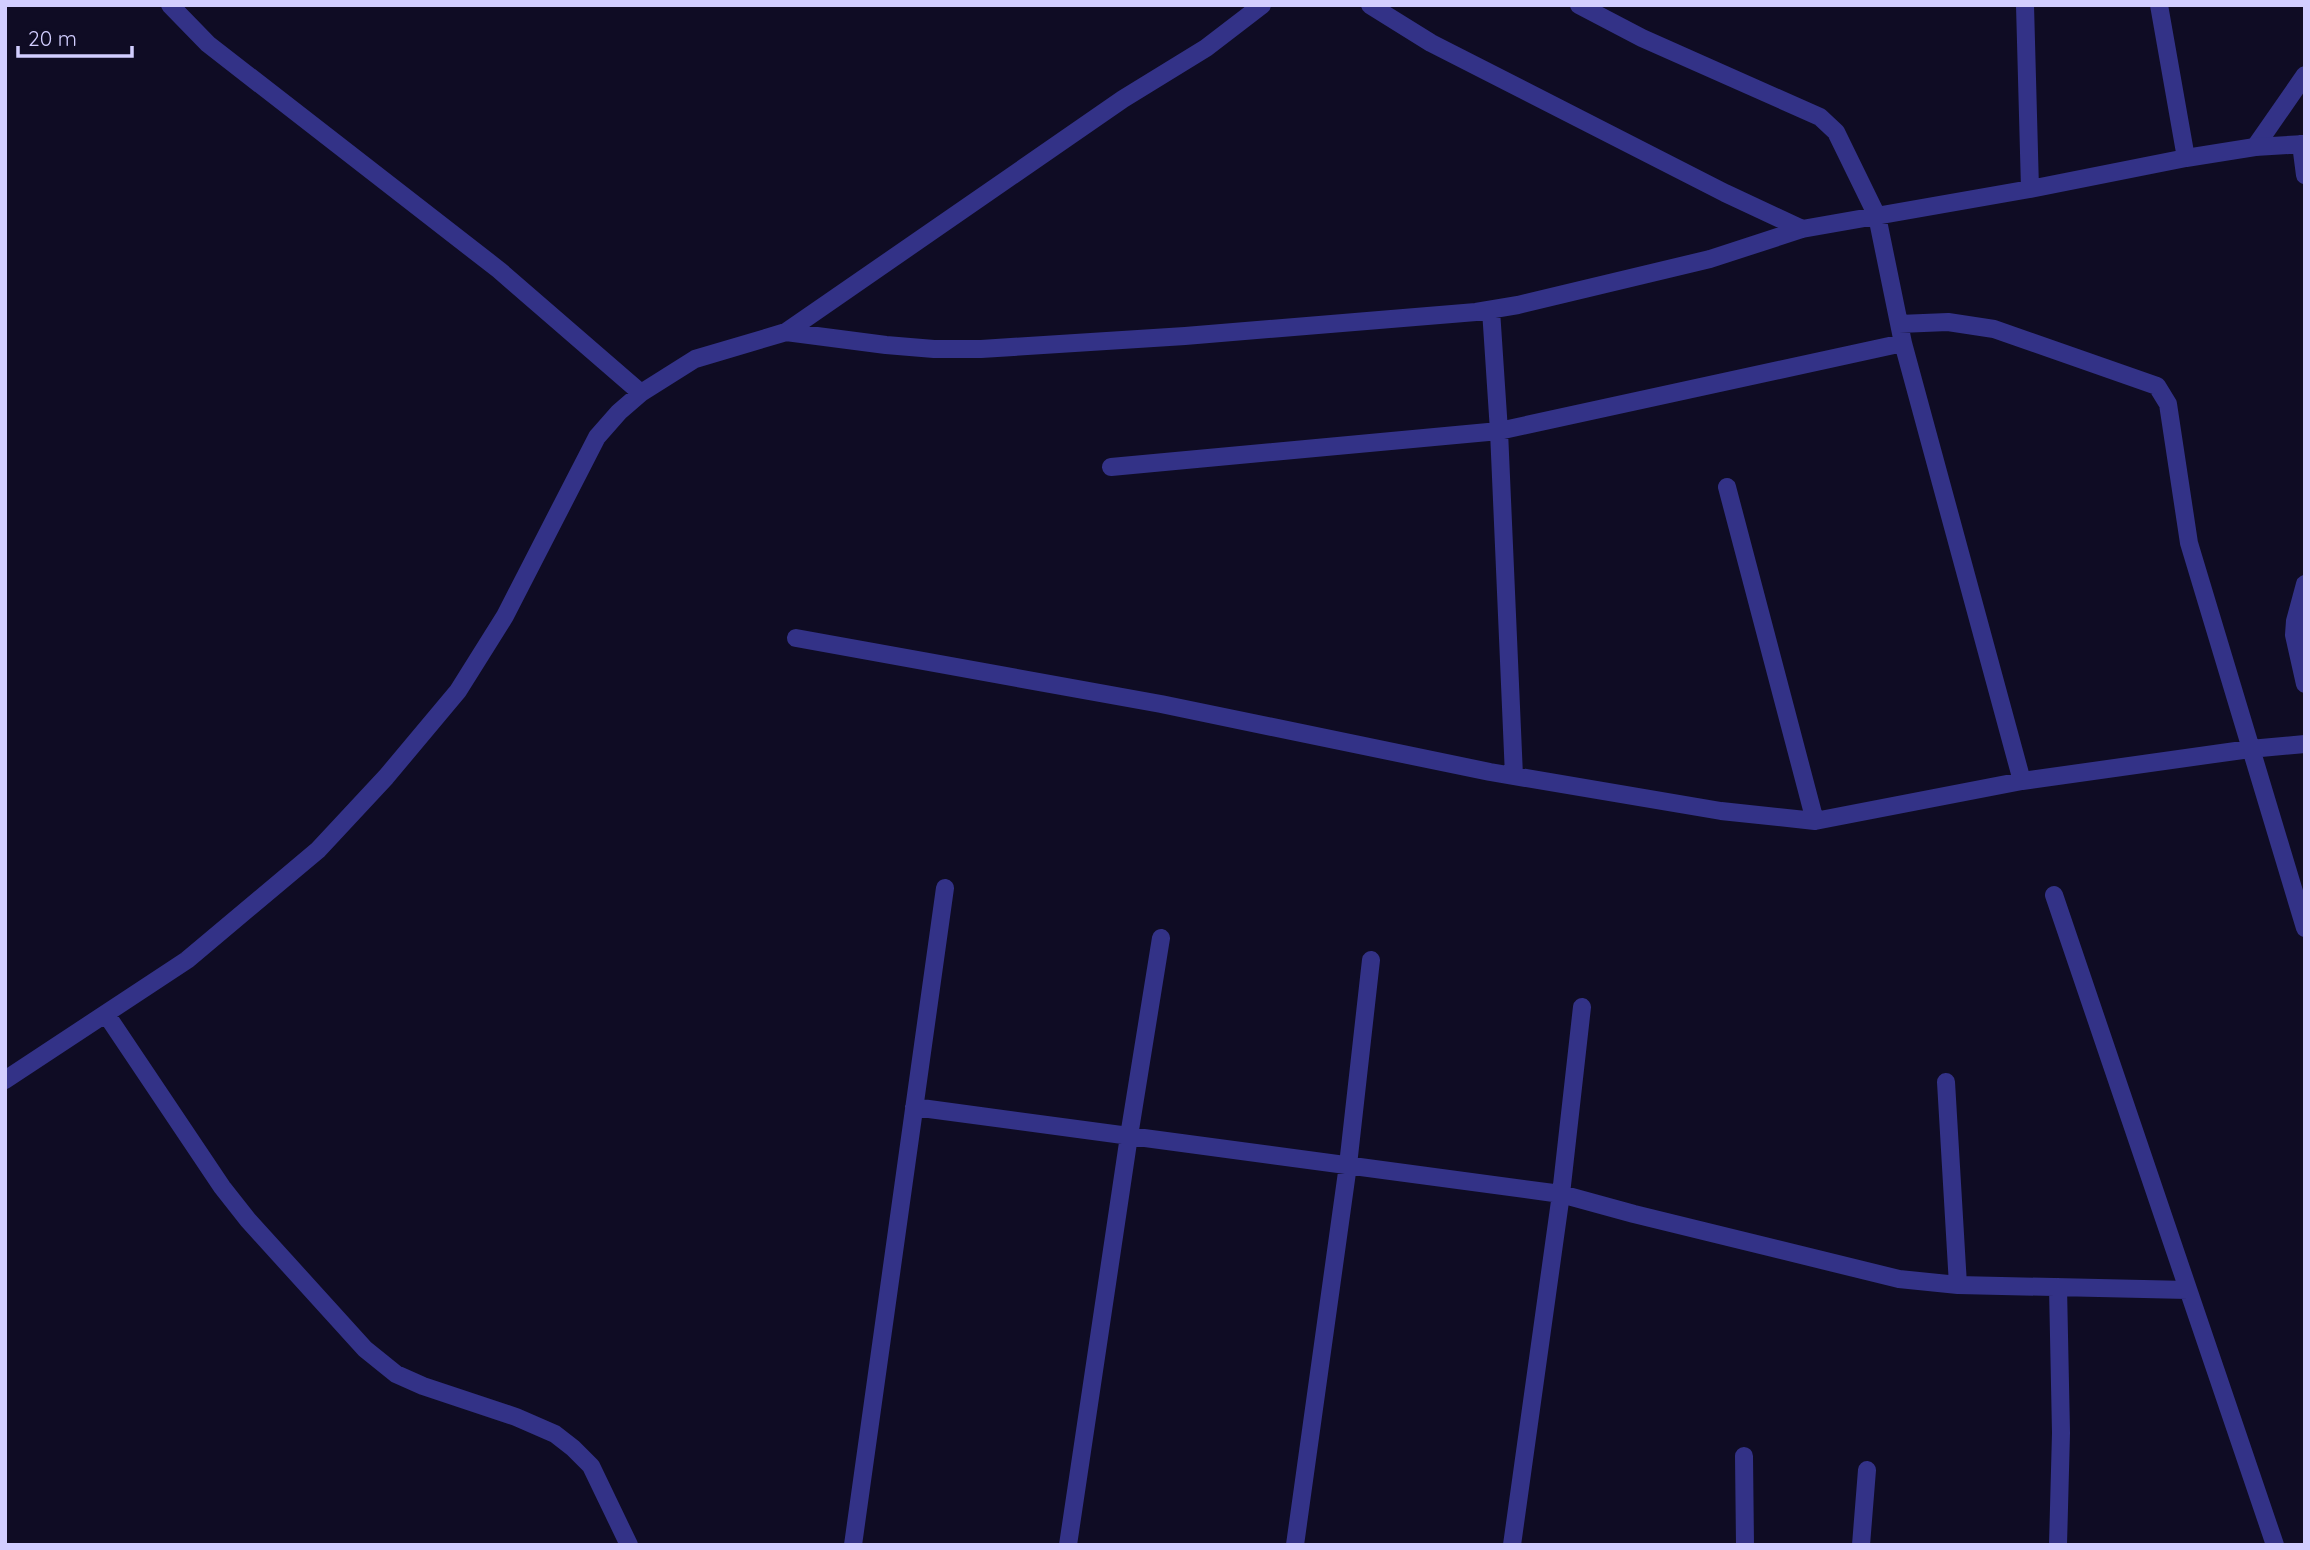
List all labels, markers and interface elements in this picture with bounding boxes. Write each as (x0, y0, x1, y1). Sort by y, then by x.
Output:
scale bar (18, 14, 131, 58)
text: 20 m (28, 25, 77, 51)

